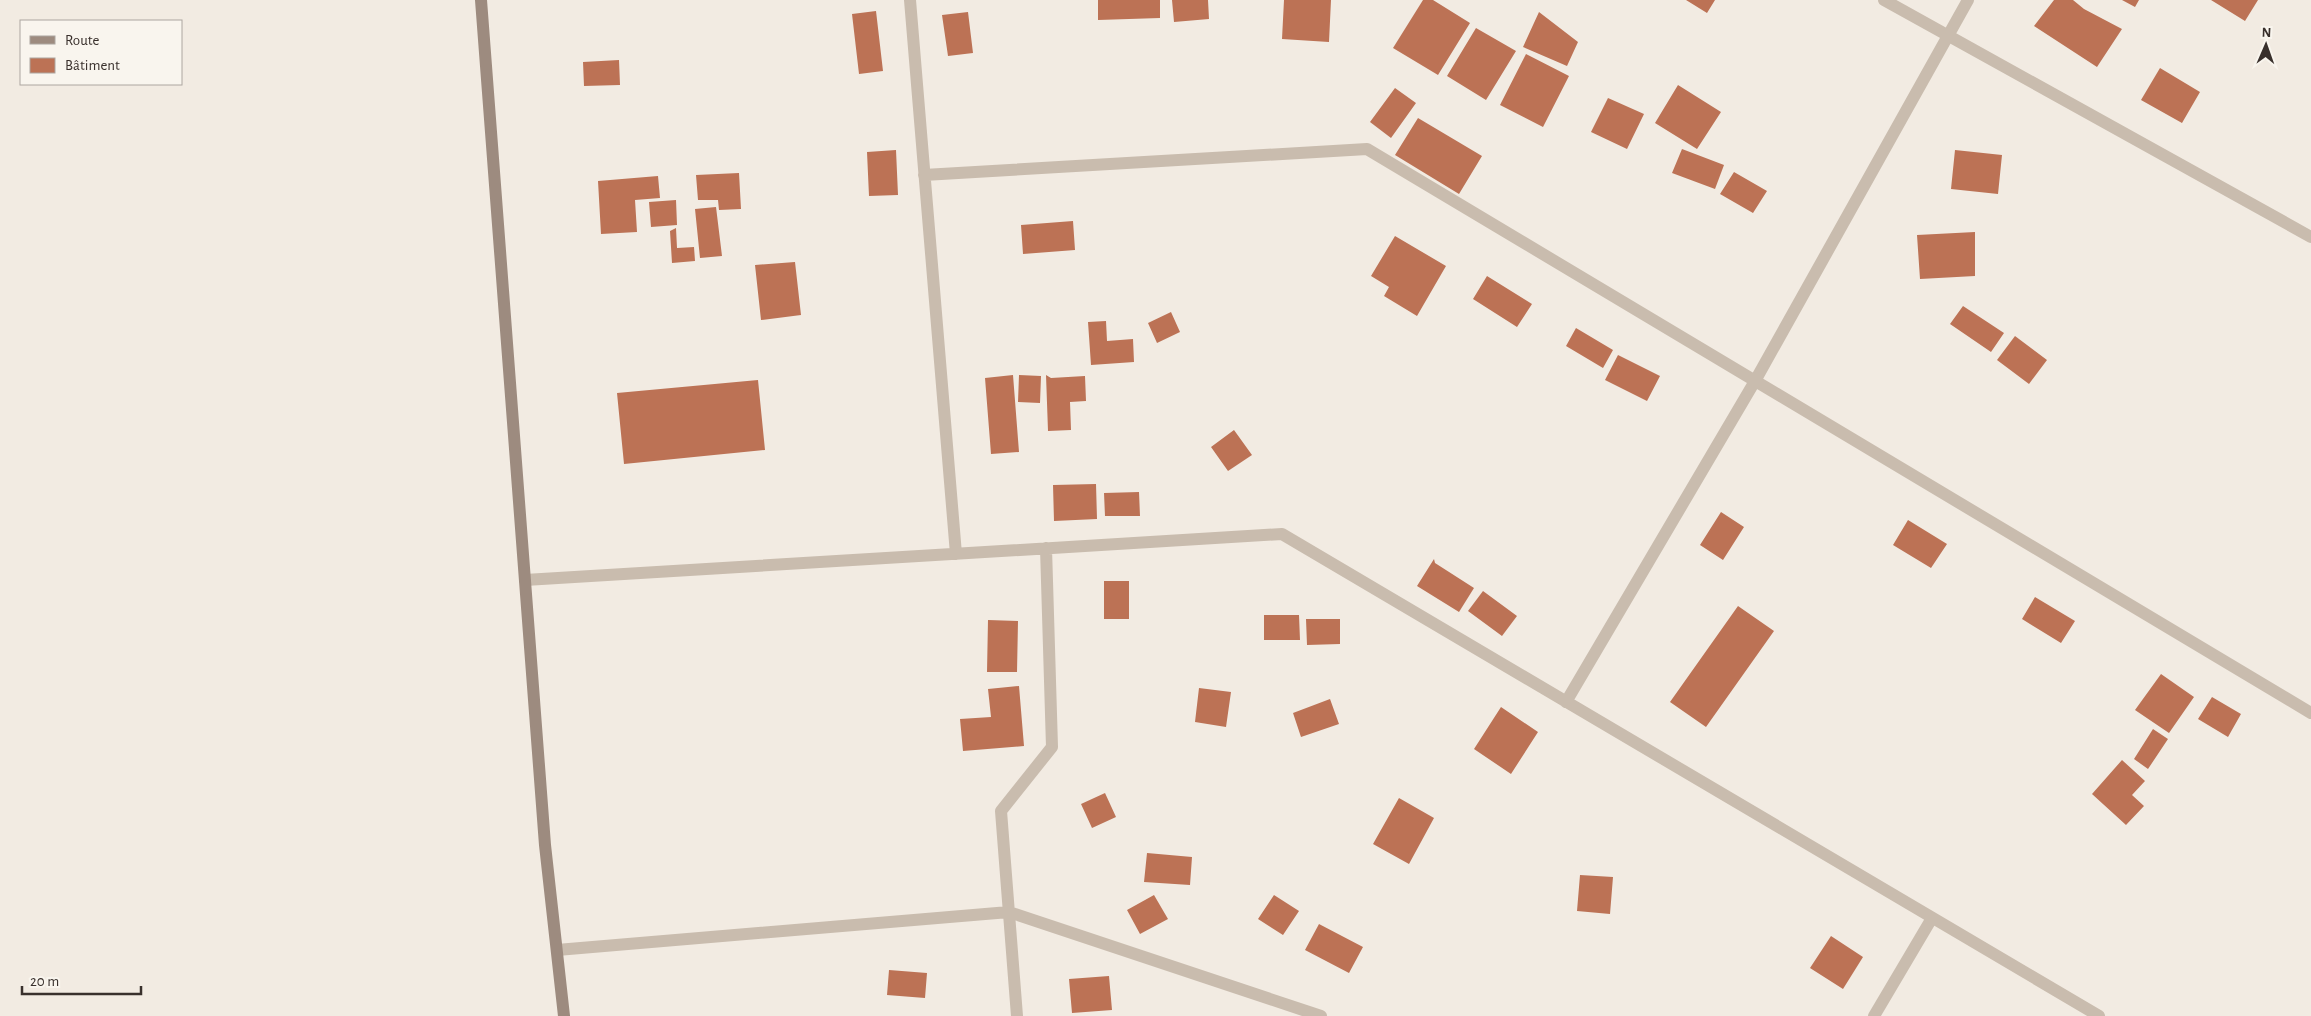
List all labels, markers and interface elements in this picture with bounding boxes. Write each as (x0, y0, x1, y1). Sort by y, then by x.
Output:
legend (20, 20, 182, 85)
north arrow (2241, 20, 2291, 70)
text: N (2261, 26, 2272, 40)
text: Route (65, 33, 99, 48)
text: Bâtiment (65, 58, 120, 73)
scale bar (22, 964, 141, 996)
text: 20 m (30, 974, 59, 989)

